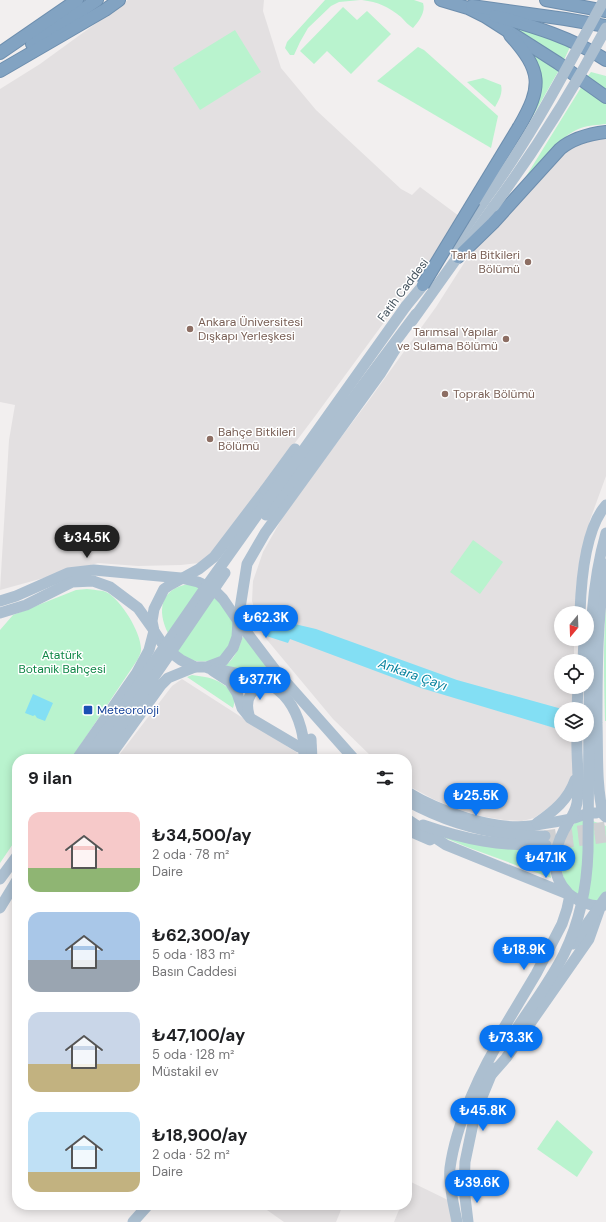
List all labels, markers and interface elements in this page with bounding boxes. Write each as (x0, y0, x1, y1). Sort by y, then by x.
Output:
place label: Tarla Bitkileri Bölümü (451, 247, 520, 277)
street label: Fatih Caddesi (374, 255, 432, 325)
marker: Tarla Bitkileri Bölümü (523, 257, 533, 267)
place label: Ankara Üniversitesi Dışkapı Yerleşkesi (198, 314, 303, 344)
marker: Ankara Üniversitesi Dışkapı Yerleşkesi (185, 324, 195, 334)
place label: Tarımsal Yapılar ve Sulama Bölümü (397, 324, 499, 354)
marker: Tarımsal Yapılar ve Sulama Bölümü (501, 334, 511, 344)
place label: Toprak Bölümü (453, 386, 535, 402)
marker: Toprak Bölümü (440, 389, 450, 399)
place label: Bahçe Bitkileri Bölümü (218, 424, 296, 454)
marker: Bahçe Bitkileri Bölümü (205, 434, 215, 444)
pin: ₺34.5K (54, 525, 120, 559)
text: ₺34.5K (64, 529, 110, 546)
pin: ₺62.3K (233, 605, 299, 639)
north arrow (554, 606, 594, 646)
map controls (554, 606, 594, 742)
text: ₺62.3K (243, 609, 289, 626)
park label: Atatürk Botanik Bahçesi (18, 647, 106, 677)
water label: Ankara Çayı (375, 654, 450, 694)
button: locate (554, 654, 594, 694)
pin: ₺37.7K (227, 667, 293, 701)
text: ₺37.7K (238, 671, 282, 688)
place label: Meteoroloji (97, 702, 159, 718)
button: layers (554, 702, 594, 742)
marker: Meteoroloji (82, 704, 94, 716)
text: 9 ilan (28, 767, 72, 789)
icon: filters (374, 767, 396, 789)
pin: ₺25.5K (443, 783, 509, 817)
text: ₺25.5K (453, 787, 499, 804)
text: ₺34,500/ay (152, 824, 252, 846)
icon: home (60, 828, 108, 876)
pin: ₺47.1K (513, 845, 579, 879)
text: 2 oda · 78 m² (152, 846, 229, 863)
text: ₺47.1K (525, 849, 567, 866)
text: Daire (152, 863, 183, 880)
text: ₺62,300/ay (152, 924, 250, 946)
icon: home (60, 928, 108, 976)
pin: ₺18.9K (491, 937, 557, 971)
text: ₺18.9K (502, 941, 546, 958)
text: 5 oda · 183 m² (152, 946, 235, 963)
text: Basın Caddesi (152, 963, 237, 980)
text: ₺47,100/ay (152, 1024, 245, 1046)
pin: ₺73.3K (478, 1025, 544, 1059)
icon: home (60, 1028, 108, 1076)
text: ₺73.3K (488, 1029, 534, 1046)
text: 5 oda · 128 m² (152, 1046, 234, 1063)
text: Müstakil ev (152, 1063, 219, 1080)
pin: ₺45.8K (450, 1098, 516, 1132)
text: ₺45.8K (459, 1102, 507, 1119)
text: ₺18,900/ay (152, 1124, 247, 1146)
icon: home (60, 1128, 108, 1176)
text: 2 oda · 52 m² (152, 1146, 230, 1163)
text: Daire (152, 1163, 183, 1180)
pin: ₺39.6K (444, 1170, 510, 1204)
text: ₺39.6K (454, 1174, 500, 1191)

